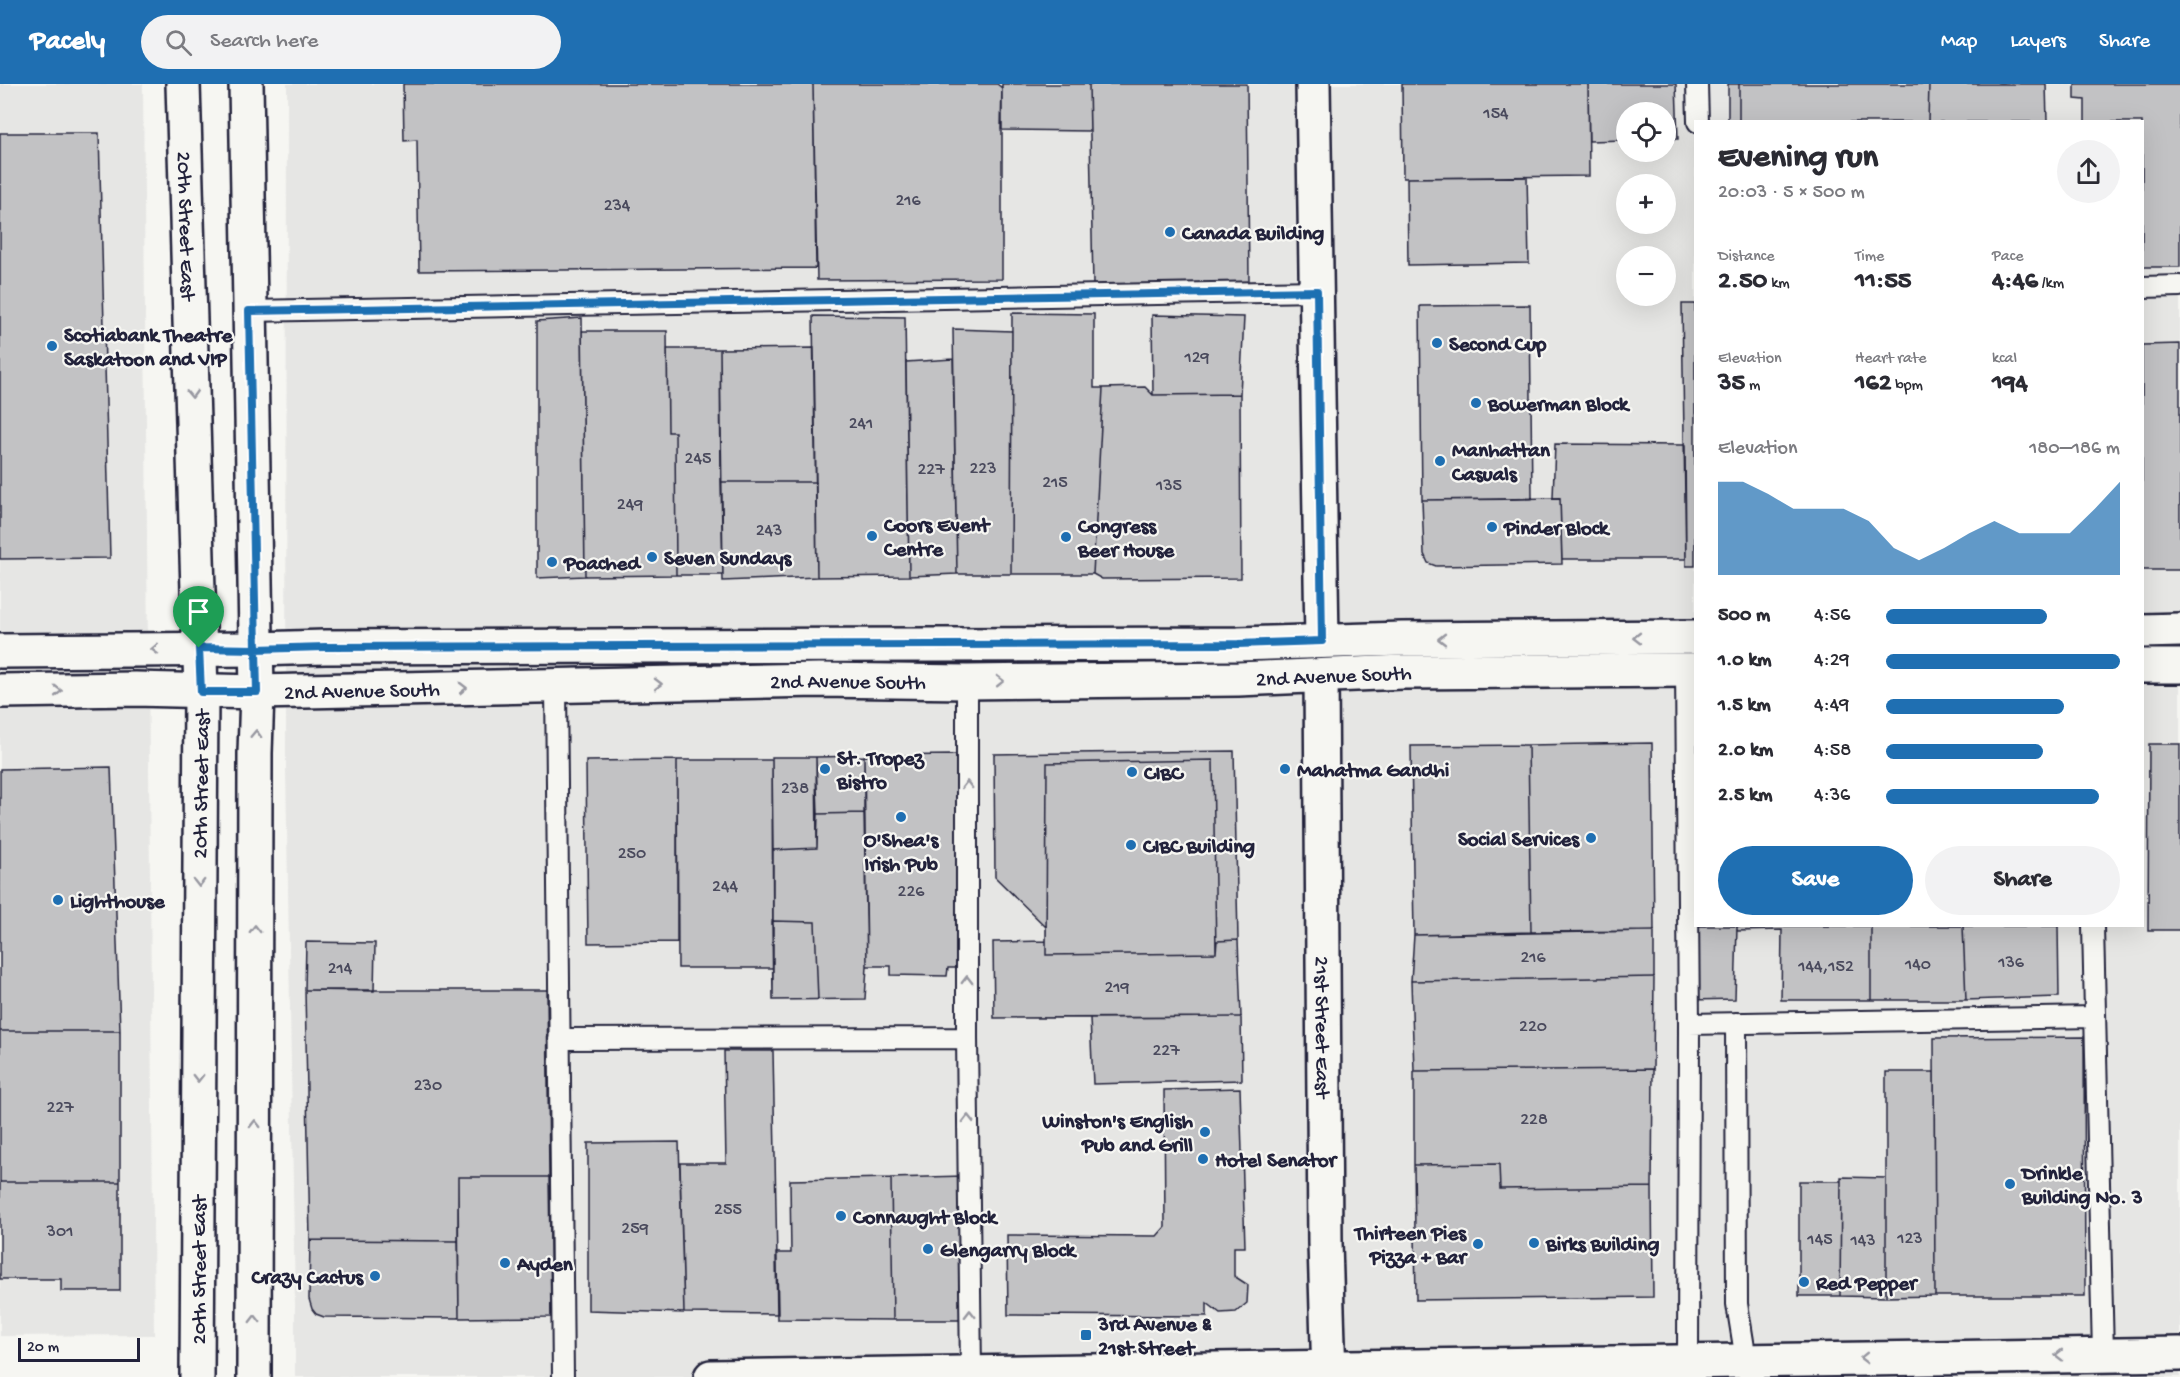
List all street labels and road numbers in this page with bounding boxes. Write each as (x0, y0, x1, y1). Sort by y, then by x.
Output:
street label: 20th Street East (169, 151, 198, 303)
street label: 2nd Avenue South (1255, 663, 1412, 694)
street label: 2nd Avenue South (770, 671, 926, 697)
street label: 2nd Avenue South (284, 679, 440, 707)
street label: 20th Street East (190, 707, 217, 859)
street label: 21st Street East (1307, 956, 1333, 1101)
street label: 20th Street East (189, 1193, 214, 1345)

